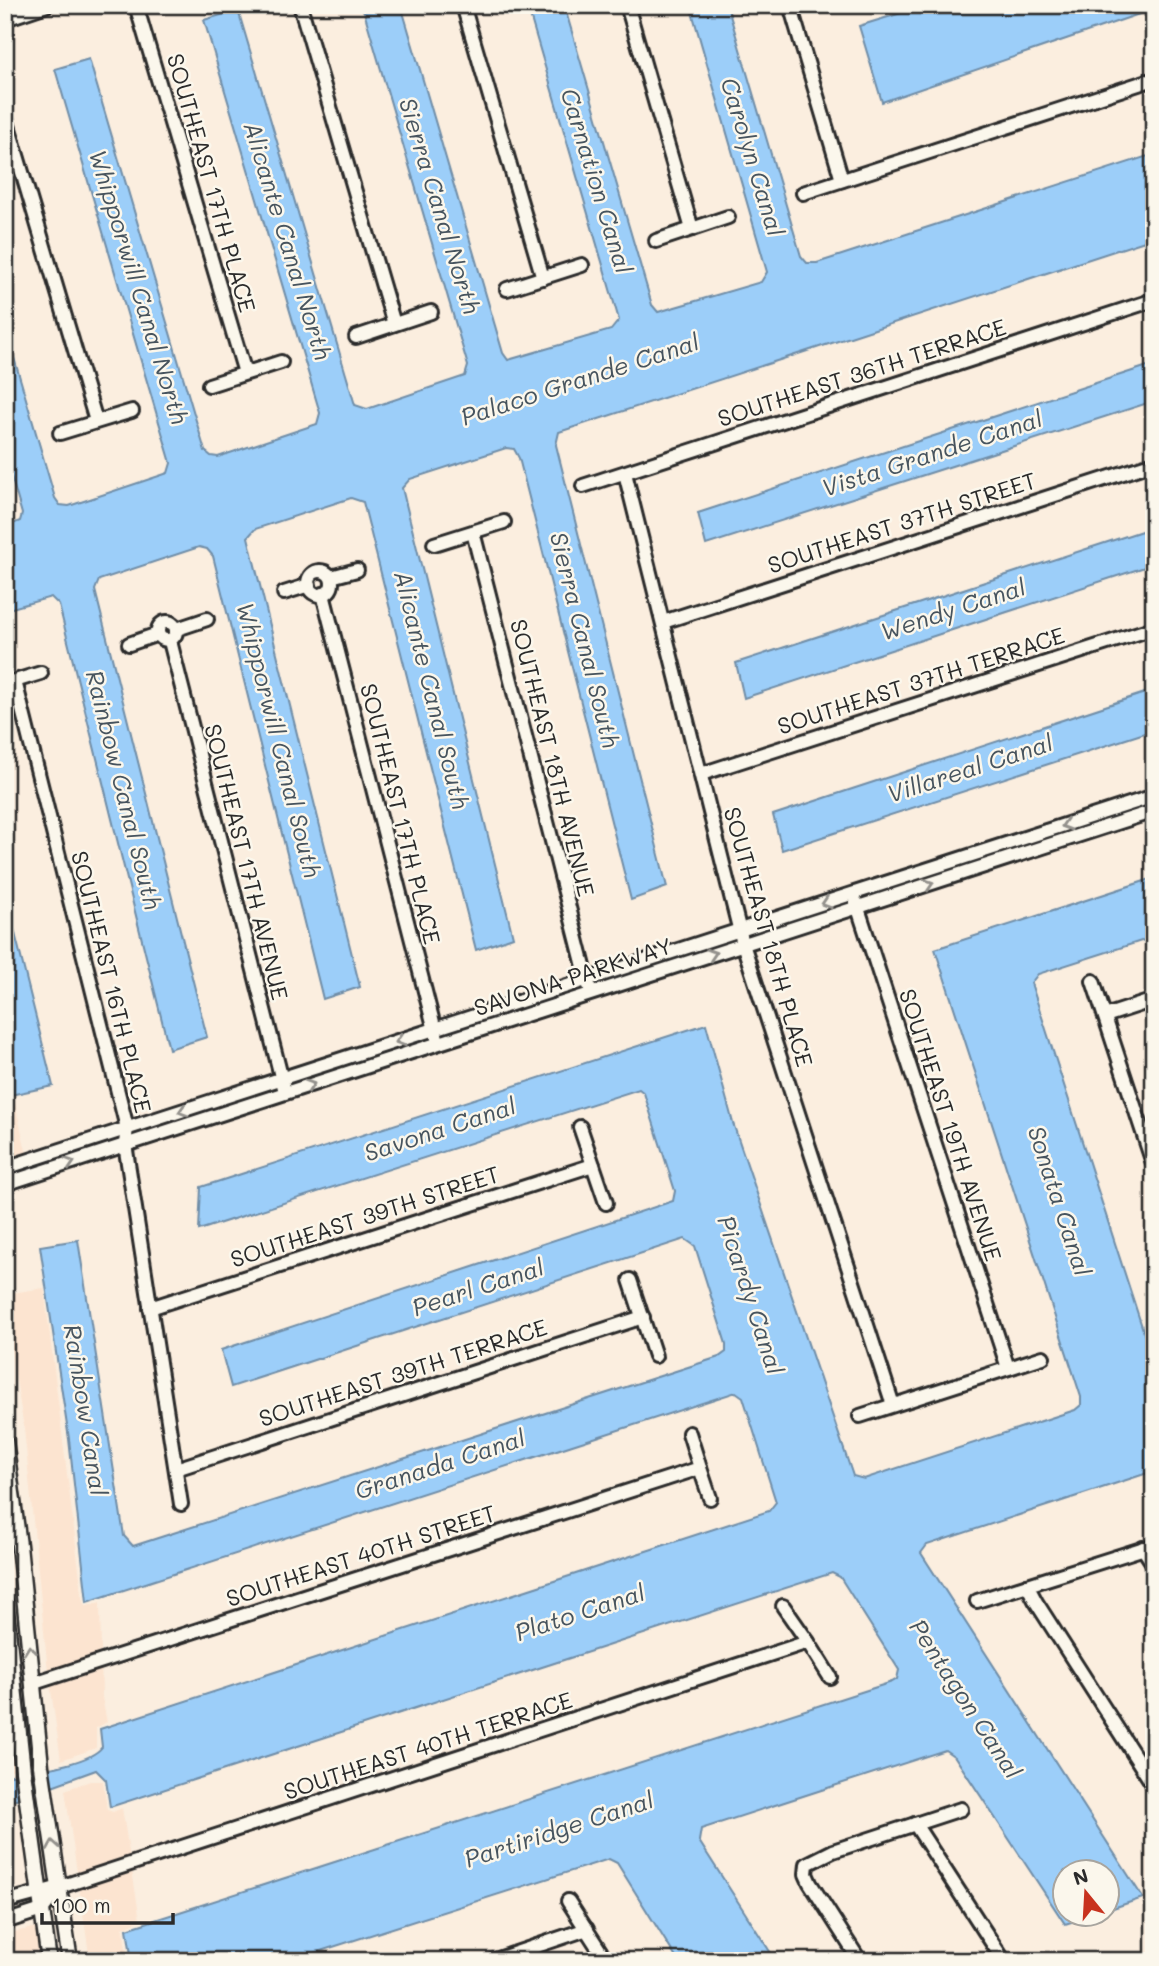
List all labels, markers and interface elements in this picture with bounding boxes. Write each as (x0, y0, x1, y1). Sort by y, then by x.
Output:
street label: SOUTHEAST 17TH PLACE (161, 50, 263, 316)
water label: Carolyn Canal (715, 73, 792, 240)
water label: Carnation Canal (555, 84, 640, 277)
water label: Sierra Canal North (393, 94, 488, 317)
water label: Alicante Canal North (237, 118, 339, 363)
water label: Whipporwill Canal North (83, 145, 196, 428)
street label: SOUTHEAST 36TH TERRACE (714, 311, 1010, 433)
water label: Palaco Grande Canal (456, 325, 703, 432)
water label: Vista Grande Canal (817, 402, 1046, 503)
street label: SOUTHEAST 37TH STREET (764, 464, 1040, 580)
water label: Sierra Canal South (544, 528, 627, 751)
water label: Alicante Canal South (388, 567, 477, 812)
water label: Wendy Canal (876, 570, 1029, 647)
water label: Whipporwill Canal South (230, 599, 329, 880)
street label: SOUTHEAST 18TH AVENUE (504, 616, 602, 899)
street label: SOUTHEAST 37TH TERRACE (773, 619, 1068, 741)
water label: Rainbow Canal South (80, 667, 169, 913)
street label: SOUTHEAST 17TH PLACE (354, 680, 448, 947)
street label: SOUTHEAST 17TH AVENUE (198, 721, 296, 1003)
water label: Villareal Canal (883, 726, 1056, 809)
street label: SOUTHEAST 18TH PLACE (717, 803, 820, 1070)
one-way arrow (1060, 817, 1072, 831)
street label: SOUTHEAST 16TH PLACE (65, 848, 159, 1116)
one-way arrow (923, 878, 935, 893)
one-way arrow (821, 895, 833, 910)
street label: SAVONA PARKWAY (470, 930, 676, 1022)
one-way arrow (706, 948, 718, 962)
street label: SOUTHEAST 19TH AVENUE (893, 985, 1009, 1265)
one-way arrow (394, 1033, 406, 1048)
one-way arrow (303, 1078, 315, 1093)
water label: Savona Canal (360, 1089, 519, 1168)
one-way arrow (178, 1102, 190, 1117)
water label: Sonata Canal (1022, 1122, 1099, 1279)
one-way arrow (64, 1156, 76, 1171)
street label: SOUTHEAST 39TH STREET (226, 1158, 503, 1274)
water label: Picardy Canal (711, 1211, 792, 1378)
water label: Pearl Canal (408, 1251, 547, 1322)
street label: SOUTHEAST 39TH TERRACE (255, 1311, 551, 1433)
water label: Rainbow Canal (58, 1322, 115, 1498)
water label: Granada Canal (350, 1421, 529, 1506)
street label: SOUTHEAST 40TH STREET (222, 1497, 499, 1613)
water label: Plato Canal (511, 1576, 648, 1647)
water label: Pentagon Canal (903, 1613, 1029, 1784)
one-way arrow (23, 1644, 38, 1655)
street label: SOUTHEAST 40TH TERRACE (280, 1684, 576, 1806)
water label: Partiridge Canal (460, 1783, 657, 1874)
one-way arrow (46, 1839, 61, 1851)
north arrow (1050, 1857, 1120, 1927)
text: N (1070, 1862, 1091, 1890)
scale bar (42, 1882, 173, 1926)
text: 100 m (52, 1891, 111, 1918)

